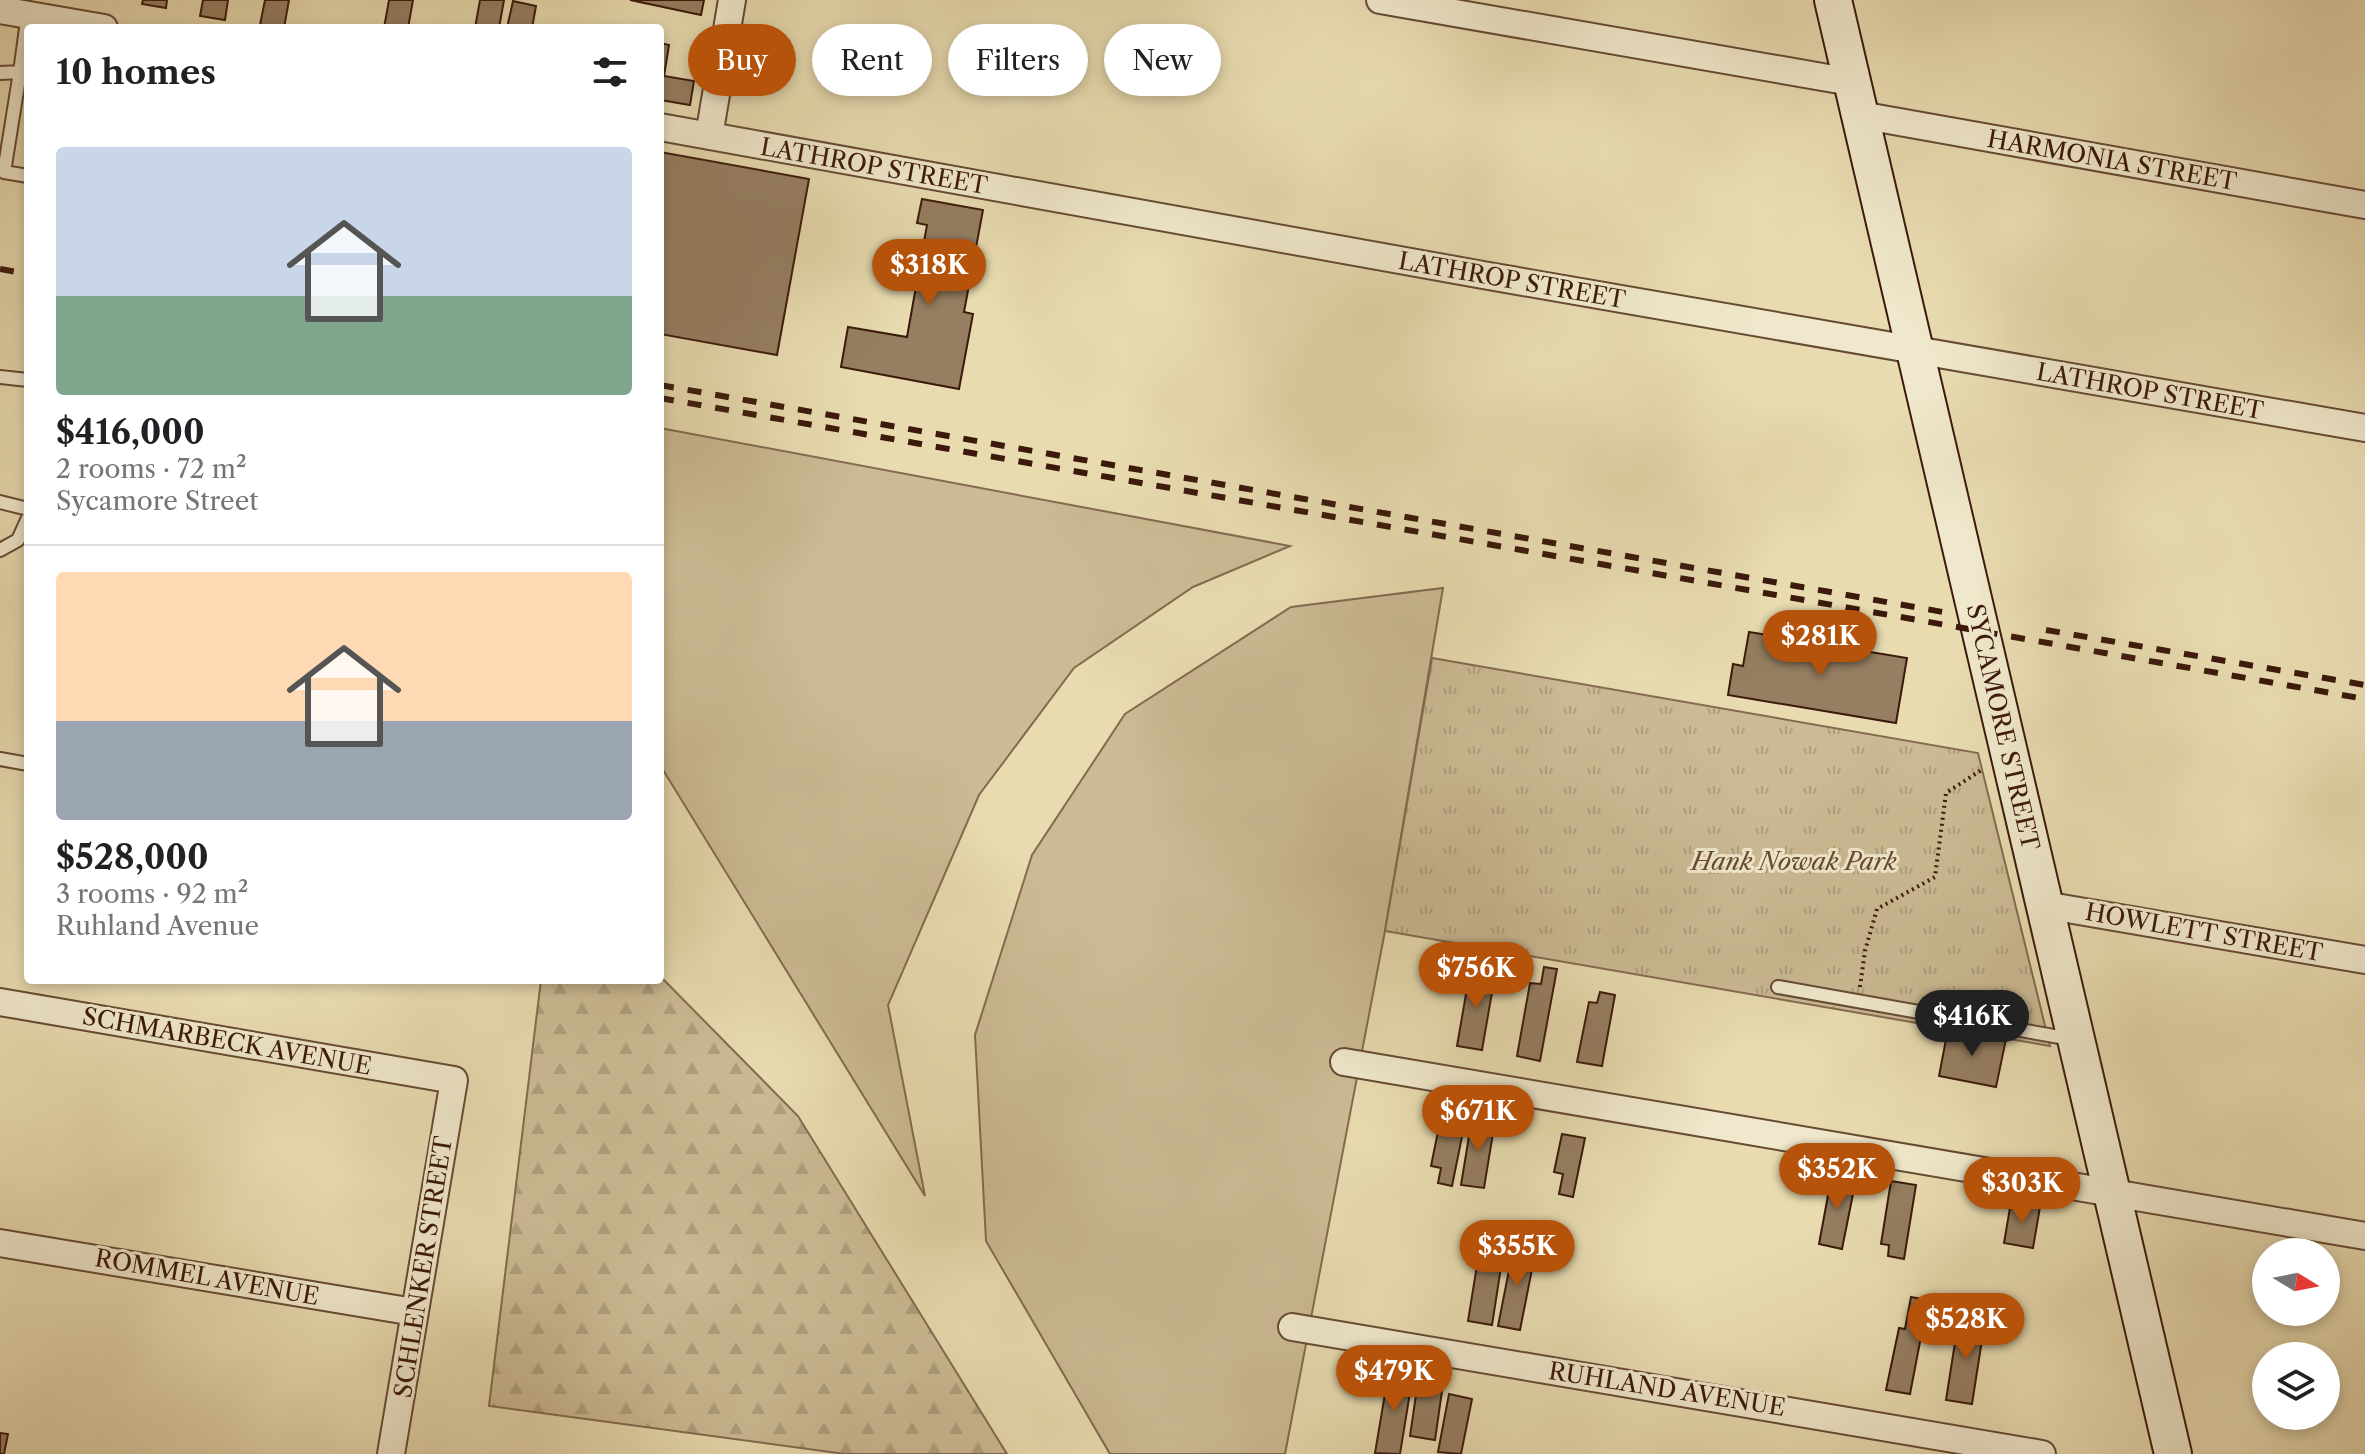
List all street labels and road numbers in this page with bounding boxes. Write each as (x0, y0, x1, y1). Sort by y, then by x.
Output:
street label: HARMONIA STREET (1985, 124, 2239, 196)
street label: LATHROP STREET (758, 132, 990, 200)
street label: LATHROP STREET (1396, 246, 1628, 314)
street label: LATHROP STREET (2034, 357, 2266, 425)
street label: SYCAMORE STREET (1961, 601, 2045, 853)
street label: HOWLETT STREET (2083, 897, 2325, 967)
street label: SCHMARBECK AVENUE (80, 1001, 374, 1081)
street label: SCHLENKER STREET (388, 1134, 458, 1400)
street label: ROMMEL AVENUE (93, 1243, 321, 1311)
street label: RUHLAND AVENUE (1547, 1356, 1787, 1422)

